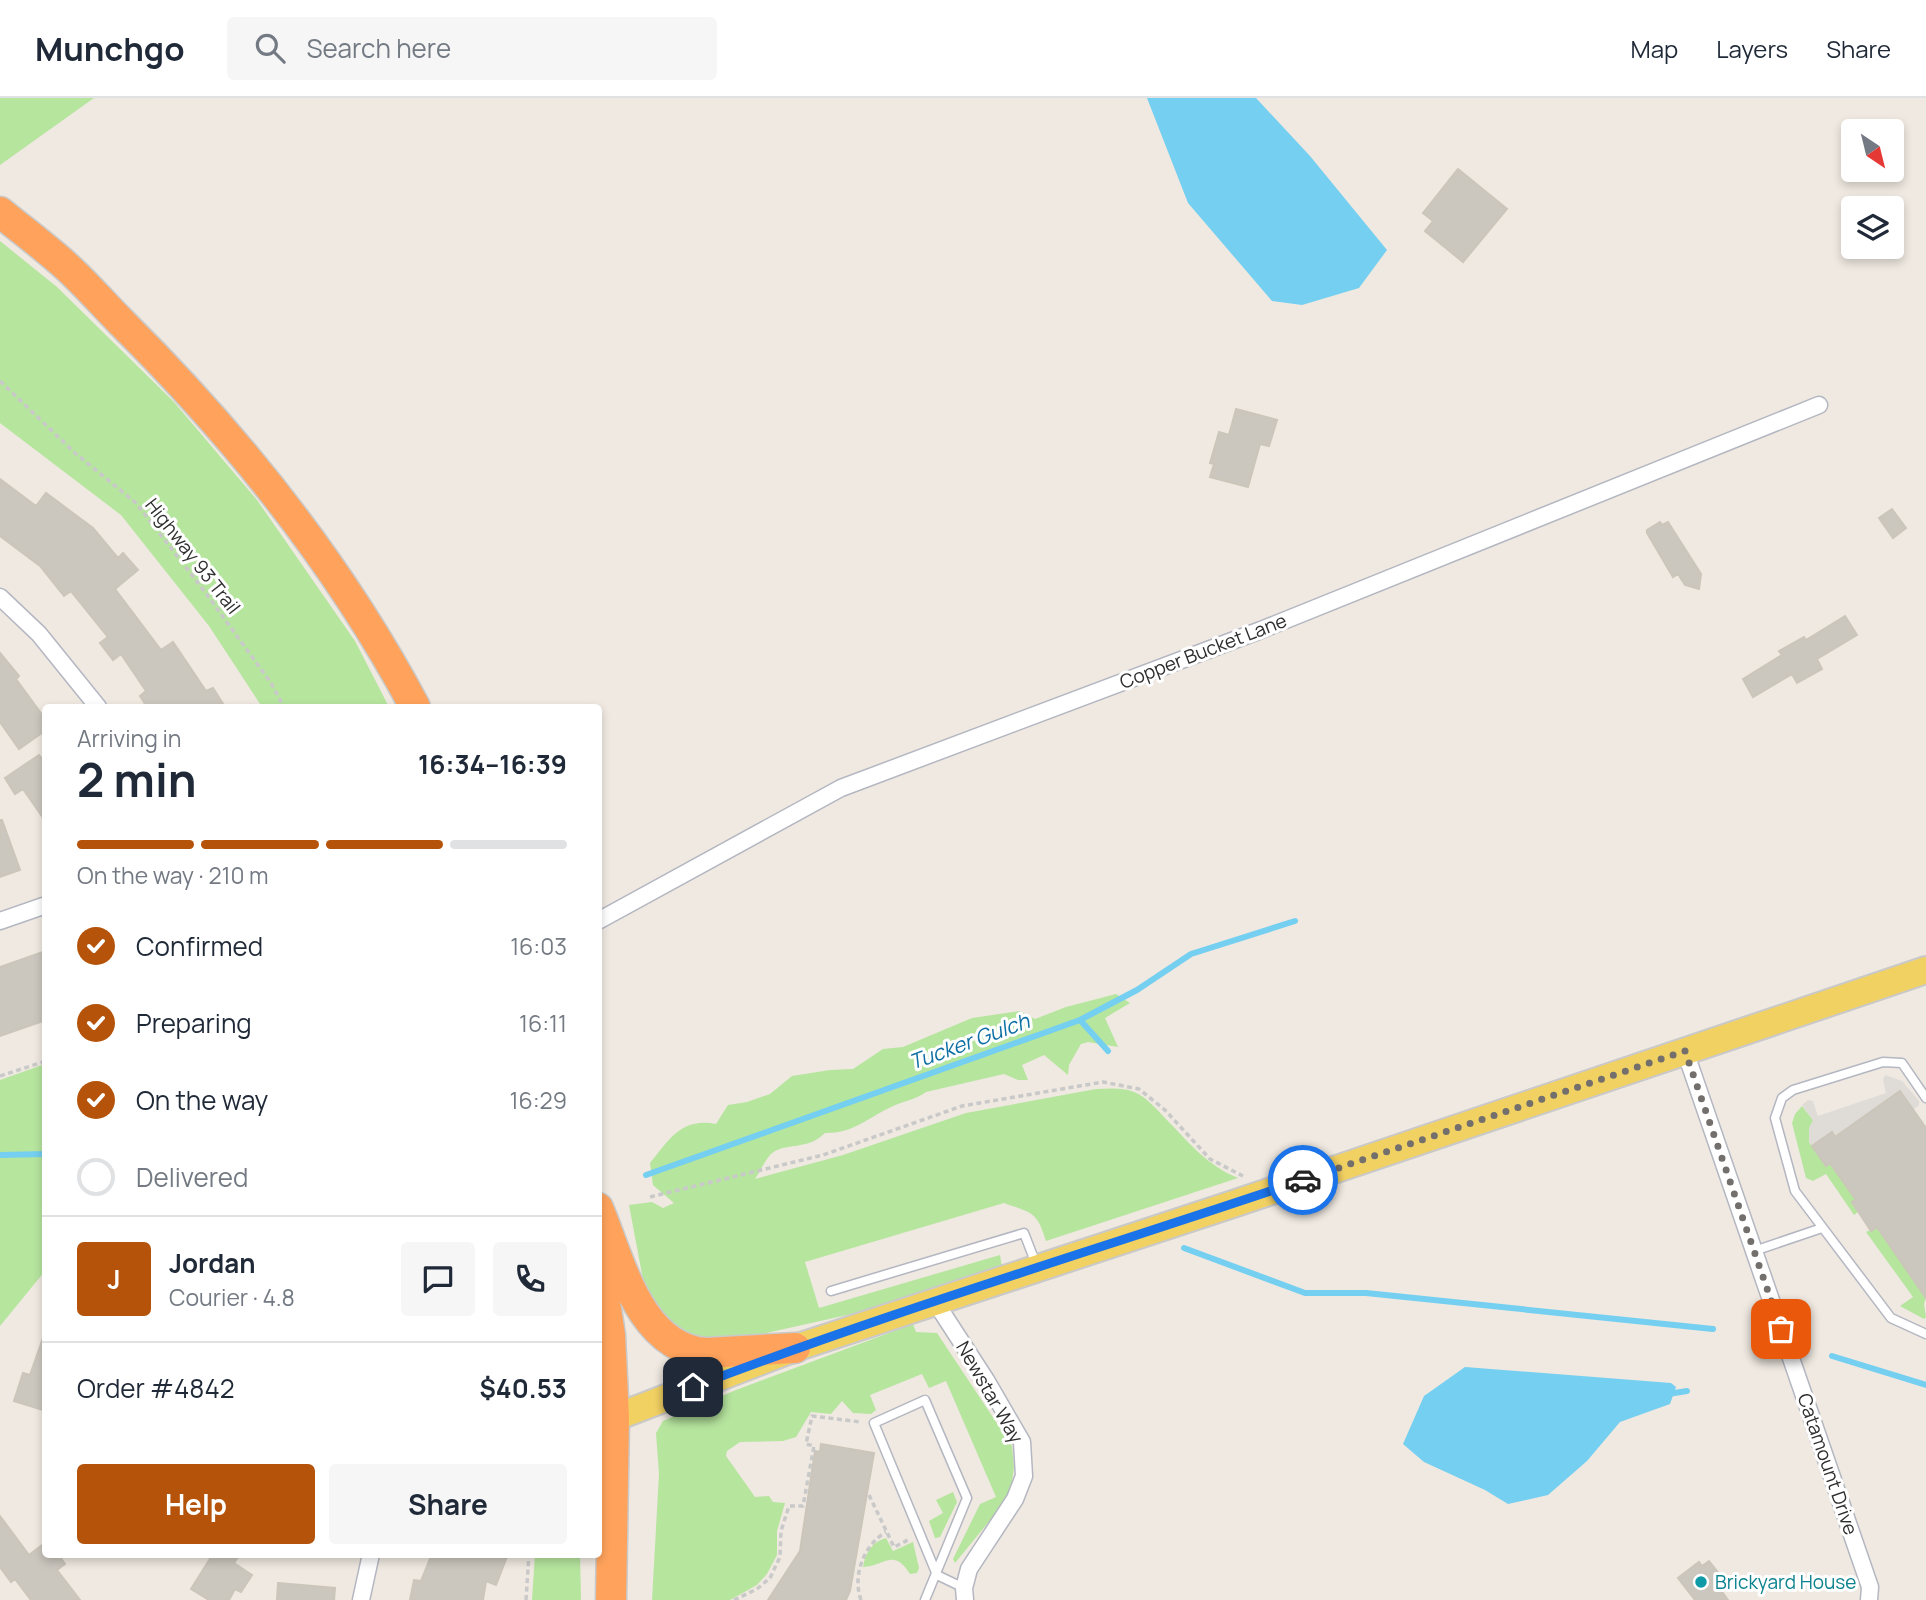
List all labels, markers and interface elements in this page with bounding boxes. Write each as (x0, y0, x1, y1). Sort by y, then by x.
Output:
search box (227, 17, 717, 80)
text: Munchgo (35, 26, 185, 71)
icon: search (251, 29, 289, 67)
text: Search here (307, 30, 451, 66)
text: Map (1631, 32, 1678, 65)
text: Layers (1716, 32, 1788, 65)
text: Share (1826, 32, 1891, 65)
north arrow (1841, 119, 1904, 182)
map controls (1841, 119, 1904, 259)
button: layers (1841, 196, 1904, 259)
street label: Highway 93 Trail (140, 493, 246, 619)
street label: Copper Bucket Lane (1116, 607, 1290, 695)
text: Arriving in (77, 722, 182, 754)
text: 16:34–16:39 (418, 746, 567, 782)
text: 2 min (77, 748, 197, 811)
text: On the way · 210 m (77, 859, 269, 891)
icon: check (77, 927, 115, 965)
text: Confirmed (136, 928, 263, 964)
text: 16:03 (510, 930, 567, 962)
icon: check (77, 1004, 115, 1042)
text: Preparing (136, 1005, 252, 1041)
water label: Tucker Gulch (905, 1006, 1034, 1076)
text: 16:11 (519, 1007, 567, 1039)
icon: check (77, 1081, 115, 1119)
text: On the way (136, 1082, 268, 1118)
text: 16:29 (510, 1084, 567, 1116)
courier (1268, 1145, 1338, 1215)
text: Delivered (136, 1159, 248, 1195)
icon: car (1284, 1161, 1322, 1199)
button: chat (401, 1242, 475, 1316)
button: phone (493, 1242, 567, 1316)
text: Jordan (169, 1245, 255, 1281)
text: J (107, 1261, 121, 1297)
text: Courier · 4.8 (169, 1281, 295, 1313)
pin (1751, 1299, 1811, 1359)
icon: bag (1762, 1310, 1800, 1348)
street label: Newstar Way (950, 1336, 1030, 1448)
pin (663, 1357, 723, 1417)
icon: home (674, 1368, 712, 1406)
text: Order #4842 (77, 1370, 235, 1406)
text: $40.53 (479, 1370, 567, 1406)
street label: Catamount Drive (1792, 1390, 1864, 1538)
button: Help (77, 1464, 315, 1544)
button: Share (329, 1464, 567, 1544)
place label: Brickyard House (1715, 1569, 1856, 1595)
marker: Brickyard House (1693, 1574, 1709, 1590)

